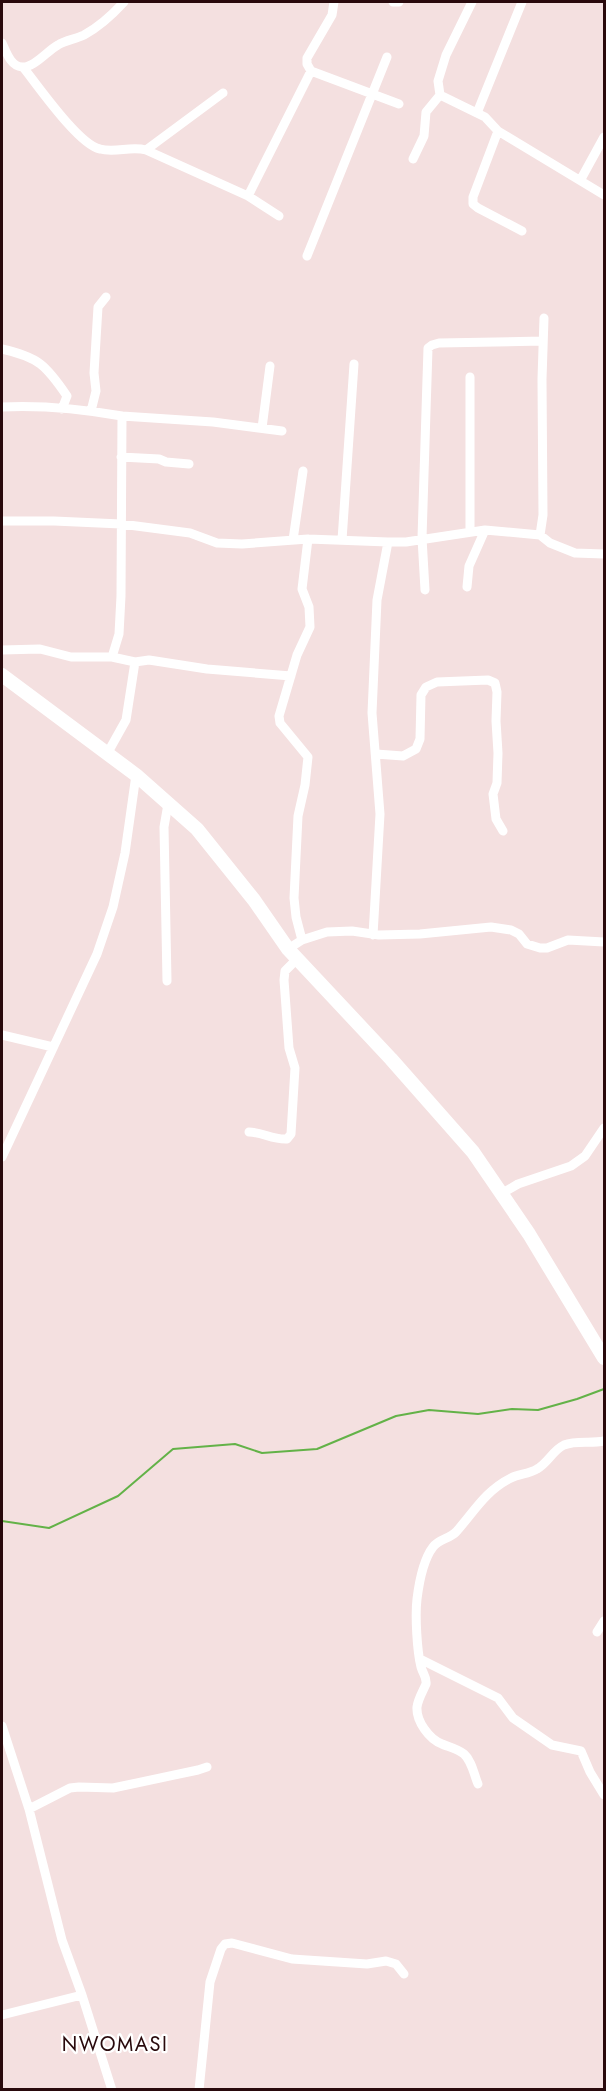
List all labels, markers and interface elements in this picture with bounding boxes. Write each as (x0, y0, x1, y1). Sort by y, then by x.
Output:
district label: NWOMASI (62, 2030, 168, 2059)

